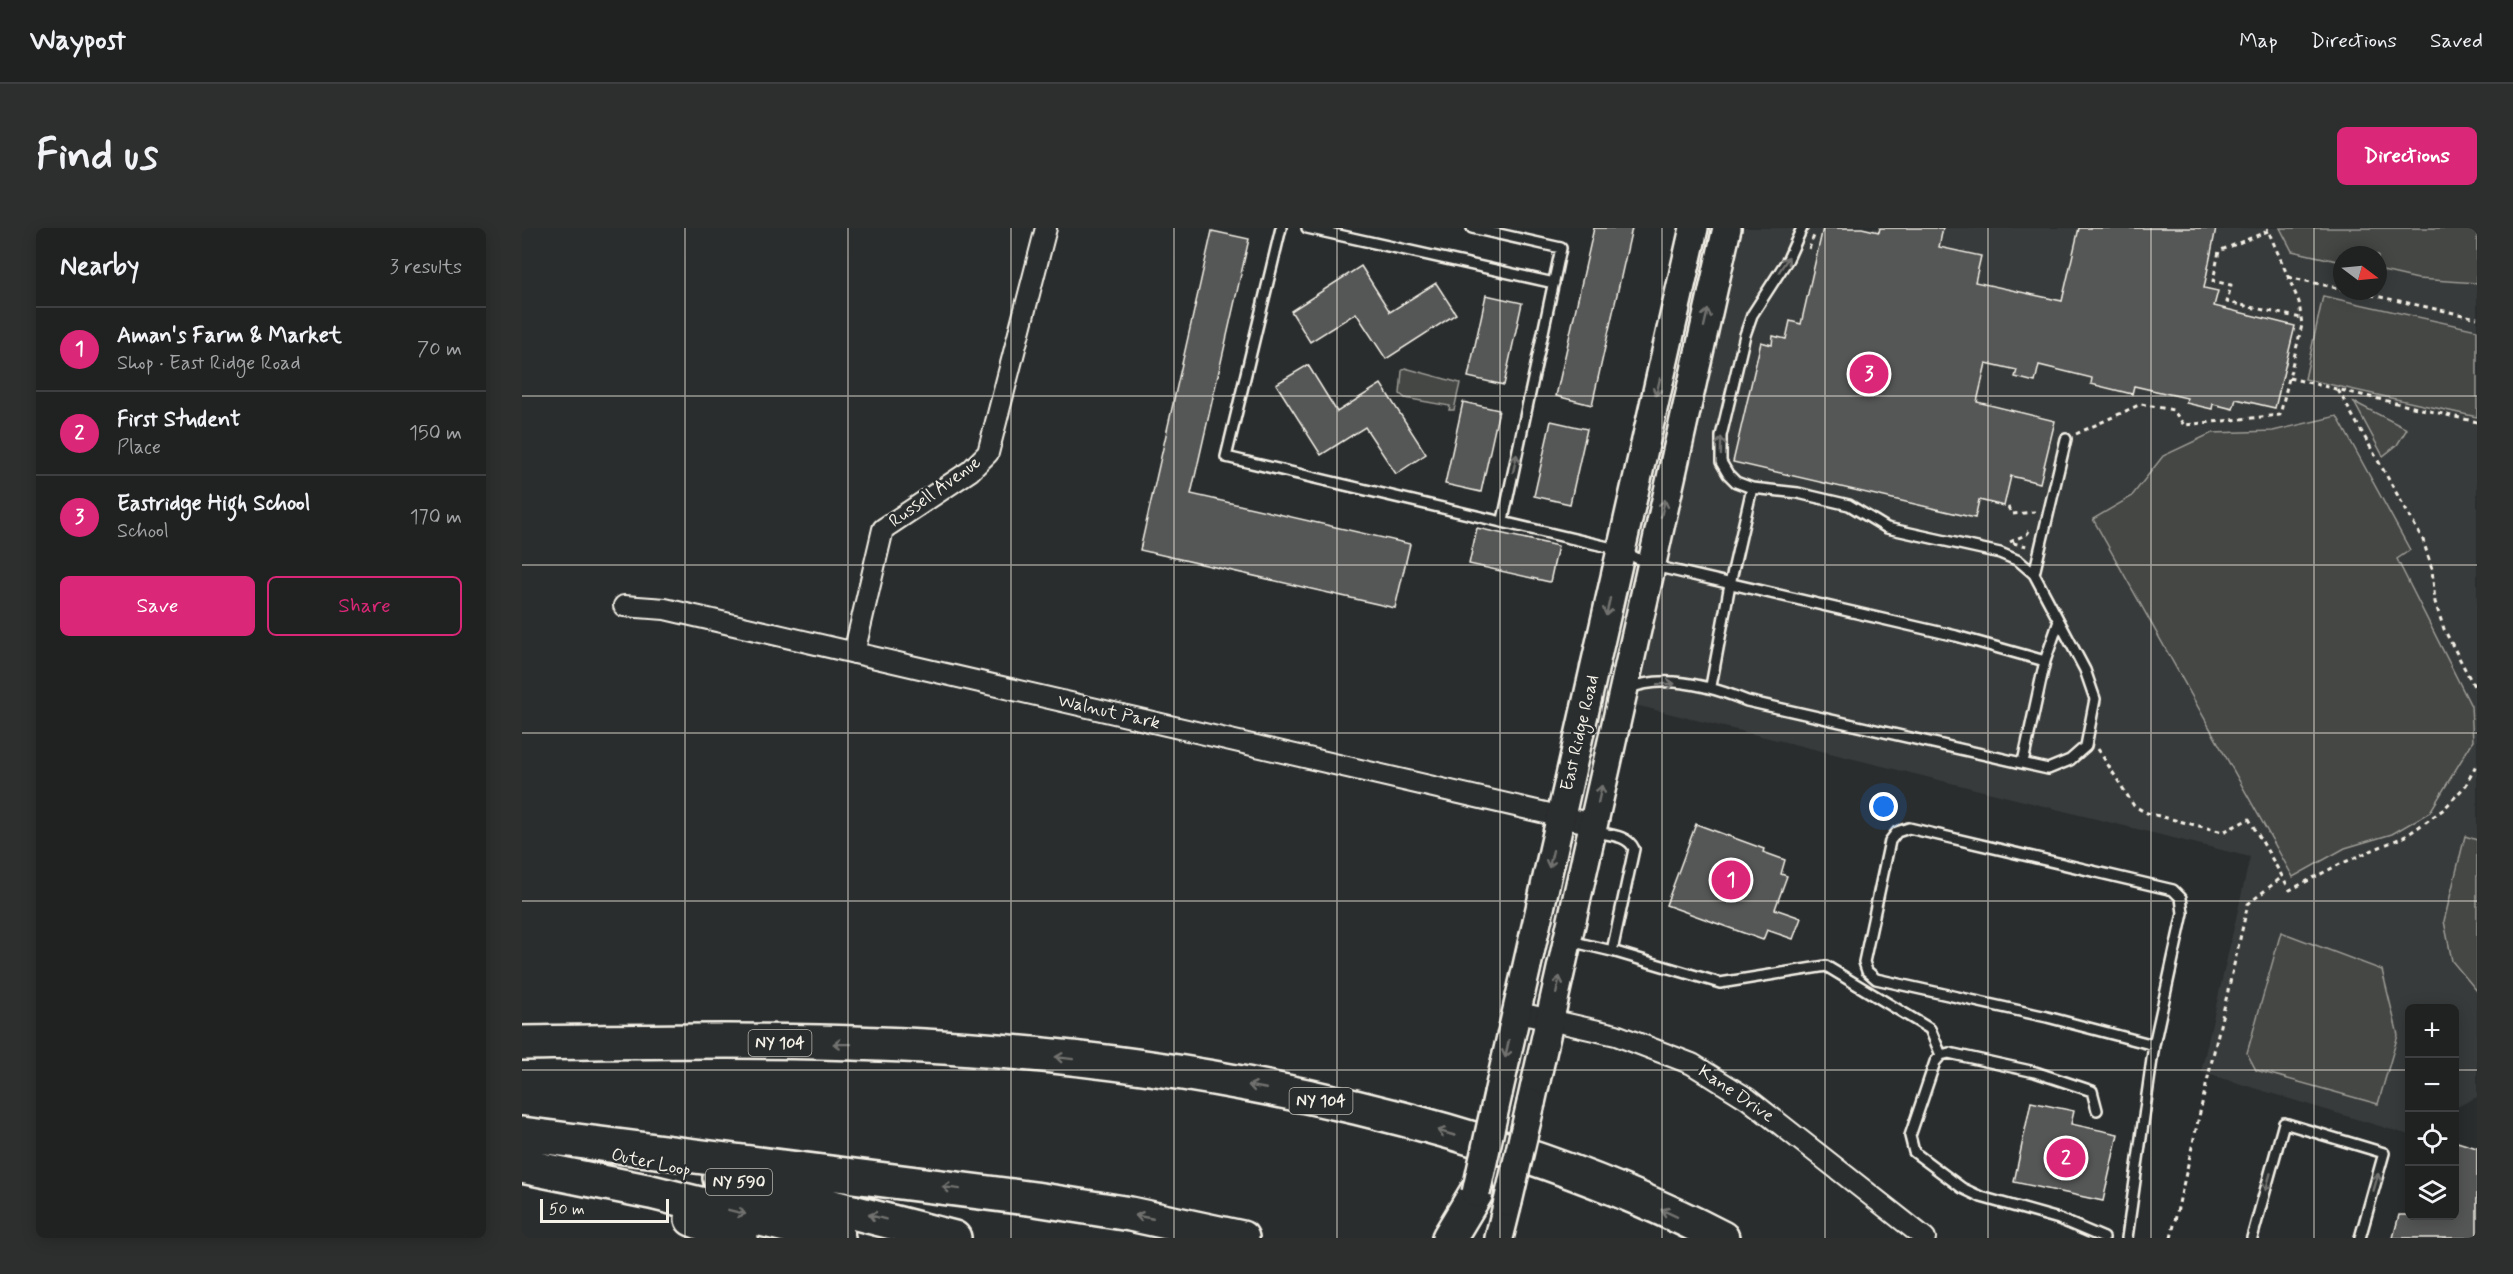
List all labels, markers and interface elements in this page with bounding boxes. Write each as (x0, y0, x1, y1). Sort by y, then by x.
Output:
text: Waypost (30, 23, 126, 60)
text: Map (2239, 27, 2278, 55)
text: Directions (2311, 27, 2397, 55)
text: Saved (2430, 27, 2483, 55)
button: Directions (2337, 127, 2477, 185)
text: Find us (36, 129, 158, 184)
north arrow (2333, 246, 2387, 300)
text: Nearby (60, 250, 139, 284)
text: 3 results (390, 254, 462, 281)
one-way arrow (1779, 256, 1791, 273)
one-way arrow (1701, 308, 1713, 327)
text: Aman's Farm & Market (117, 322, 342, 350)
text: 1 (75, 336, 84, 363)
text: 70 m (417, 336, 462, 363)
text: Shop · East Ridge Road (117, 350, 300, 377)
pin: 3 (1850, 352, 1888, 396)
one-way arrow (1652, 378, 1664, 397)
text: First Student (117, 406, 241, 434)
text: 2 (75, 420, 84, 447)
text: 150 m (409, 420, 462, 447)
text: Place (117, 434, 161, 461)
one-way arrow (1715, 436, 1727, 456)
street label: Russell Avenue (884, 451, 986, 533)
one-way arrow (1510, 454, 1521, 473)
text: Eastridge High School (117, 490, 310, 518)
one-way arrow (1658, 498, 1669, 518)
text: 3 (75, 504, 84, 531)
text: 170 m (410, 504, 462, 531)
text: School (117, 518, 169, 545)
button: Save (60, 576, 255, 636)
button: Share (267, 576, 462, 636)
one-way arrow (1602, 597, 1614, 616)
street label: East Ridge Road (1555, 673, 1606, 794)
one-way arrow (1655, 678, 1675, 689)
street label: Walnut Park (1055, 689, 1163, 735)
one-way arrow (1594, 785, 1606, 804)
your location (1869, 792, 1898, 821)
one-way arrow (1544, 849, 1556, 868)
pin: 1 (1712, 858, 1750, 902)
one-way arrow (1552, 975, 1564, 994)
map controls (2405, 1004, 2459, 1220)
button: + (2405, 1004, 2459, 1058)
road number: NY 104 (748, 1030, 812, 1056)
one-way arrow (833, 1038, 853, 1050)
one-way arrow (1501, 1039, 1513, 1058)
one-way arrow (1055, 1052, 1075, 1063)
button: − (2405, 1058, 2459, 1112)
street label: Kane Drive (1693, 1060, 1779, 1128)
one-way arrow (1248, 1081, 1267, 1092)
road number: NY 104 (1290, 1088, 1352, 1114)
button: locate (2405, 1112, 2459, 1166)
one-way arrow (1437, 1127, 1456, 1138)
pin: 2 (2046, 1136, 2086, 1180)
street label: Outer Loop (609, 1143, 693, 1183)
button: layers (2405, 1166, 2459, 1220)
road number: NY 590 (706, 1169, 772, 1195)
one-way arrow (2261, 1172, 2273, 1191)
one-way arrow (2371, 1173, 2382, 1192)
one-way arrow (942, 1183, 962, 1194)
scale bar (540, 1196, 669, 1224)
text: 50 m (549, 1199, 585, 1220)
one-way arrow (1661, 1206, 1679, 1218)
one-way arrow (727, 1207, 746, 1219)
one-way arrow (868, 1211, 887, 1223)
one-way arrow (1135, 1211, 1154, 1222)

